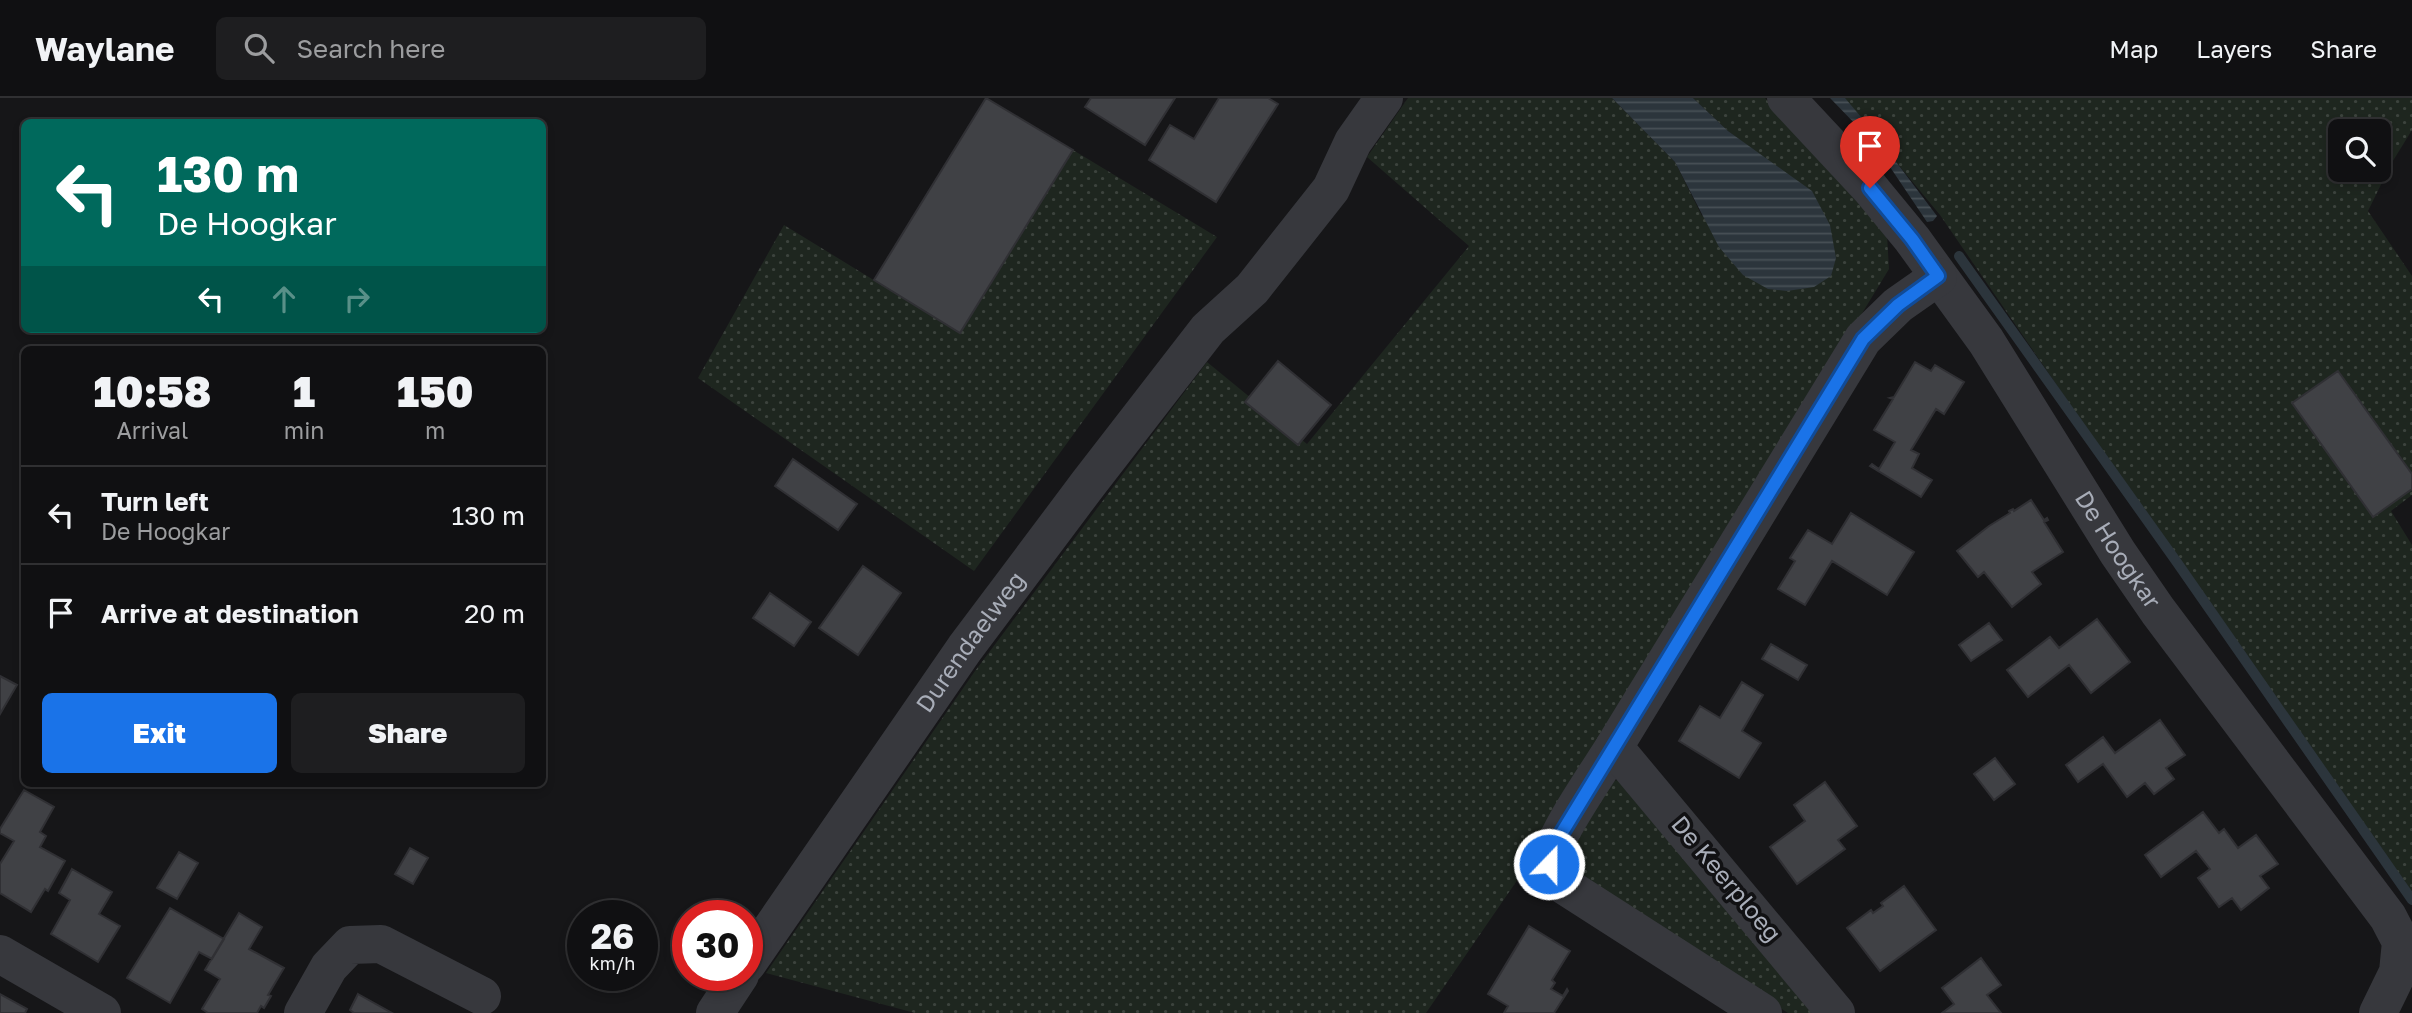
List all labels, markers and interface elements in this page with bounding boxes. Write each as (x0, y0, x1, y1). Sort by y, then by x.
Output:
search box (216, 17, 706, 80)
text: Waylane (35, 29, 174, 68)
icon: search (240, 29, 278, 67)
text: Search here (296, 33, 445, 64)
text: Map (2109, 34, 2158, 63)
text: Layers (2196, 34, 2272, 63)
text: Share (2310, 34, 2377, 63)
pin (1840, 116, 1900, 188)
map controls (2328, 119, 2391, 182)
button: search (2328, 119, 2391, 182)
icon: arrive (1851, 127, 1889, 165)
text: 130 m (157, 144, 299, 203)
icon: left (42, 147, 133, 238)
text: De Hoogkar (157, 204, 337, 242)
icon: left (192, 280, 230, 318)
icon: ahead (265, 280, 303, 318)
icon: right (338, 280, 376, 318)
text: 10:58 (94, 366, 211, 416)
text: 1 (293, 366, 315, 416)
text: 150 (397, 366, 473, 416)
text: Arrival (116, 416, 188, 444)
text: min (284, 416, 325, 444)
text: m (425, 416, 445, 444)
street label: De Hoogkar (2070, 485, 2168, 613)
text: Turn left (101, 486, 209, 517)
icon: left (42, 496, 80, 534)
text: 130 m (452, 500, 525, 531)
text: De Hoogkar (101, 517, 230, 545)
street label: Durendaelweg (909, 565, 1030, 717)
icon: arrive (42, 594, 80, 632)
text: Arrive at destination (101, 598, 359, 629)
text: 20 m (464, 598, 525, 629)
button: Exit (42, 693, 277, 773)
button: Share (291, 693, 525, 773)
street label: De Keerploeg (1666, 809, 1788, 947)
position arrow (1512, 827, 1586, 901)
speed limit sign: 30 (672, 900, 763, 991)
text: 26 (591, 915, 634, 957)
text: km/h (590, 952, 635, 974)

